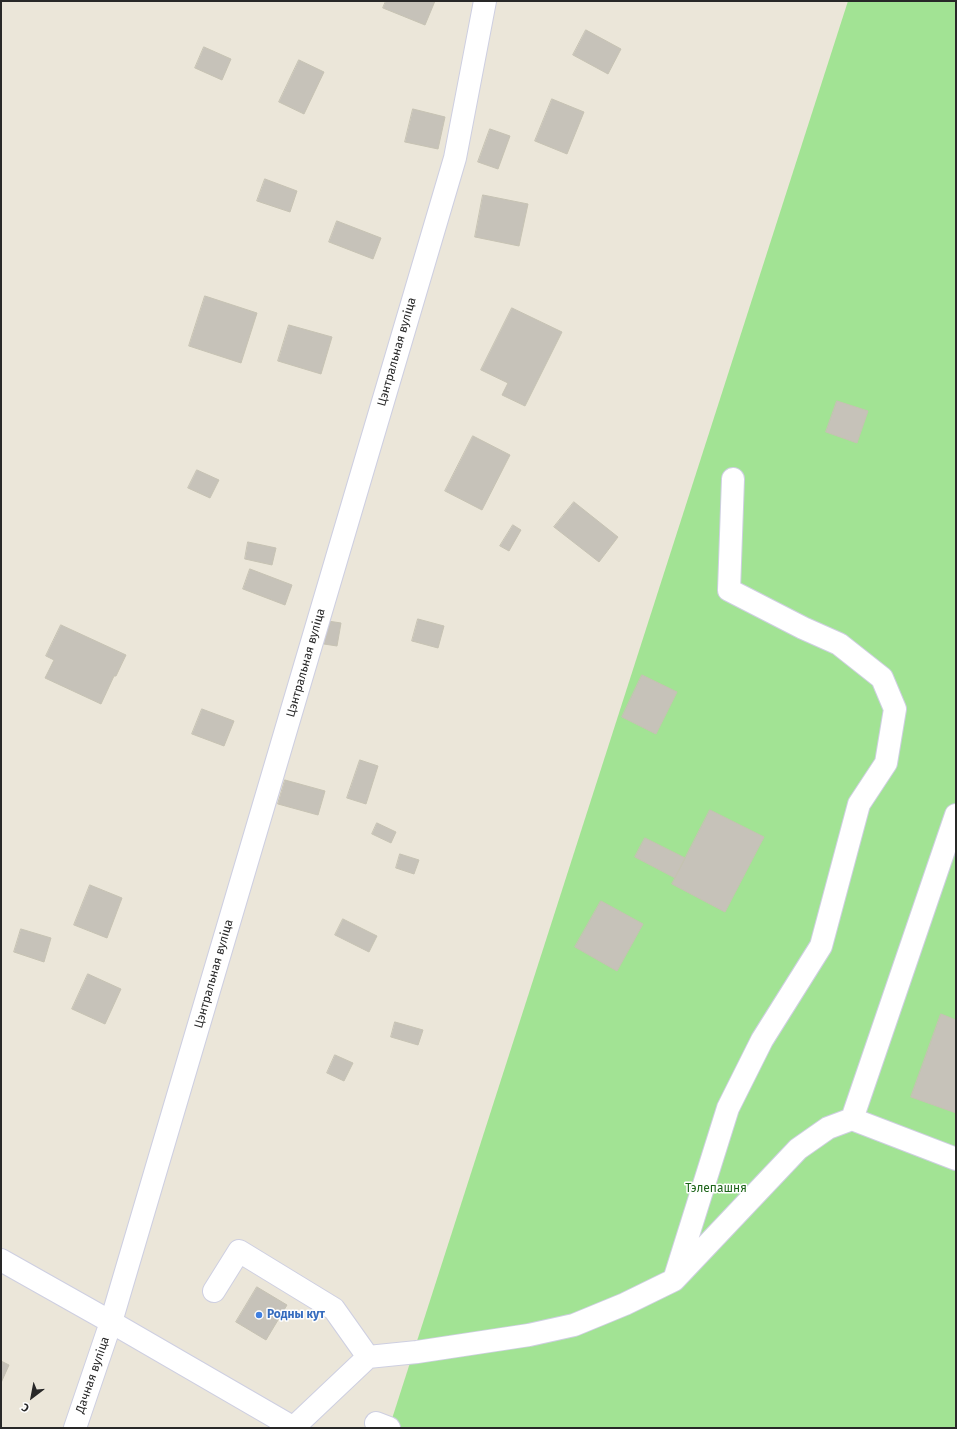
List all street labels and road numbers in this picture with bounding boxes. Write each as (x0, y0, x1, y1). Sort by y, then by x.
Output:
street label: Цэнтральная вуліца (375, 296, 419, 408)
street label: Цэнтральная вуліца (284, 607, 328, 719)
street label: Цэнтральная вуліца (192, 918, 236, 1030)
street label: Дачная вуліца (73, 1335, 113, 1415)

